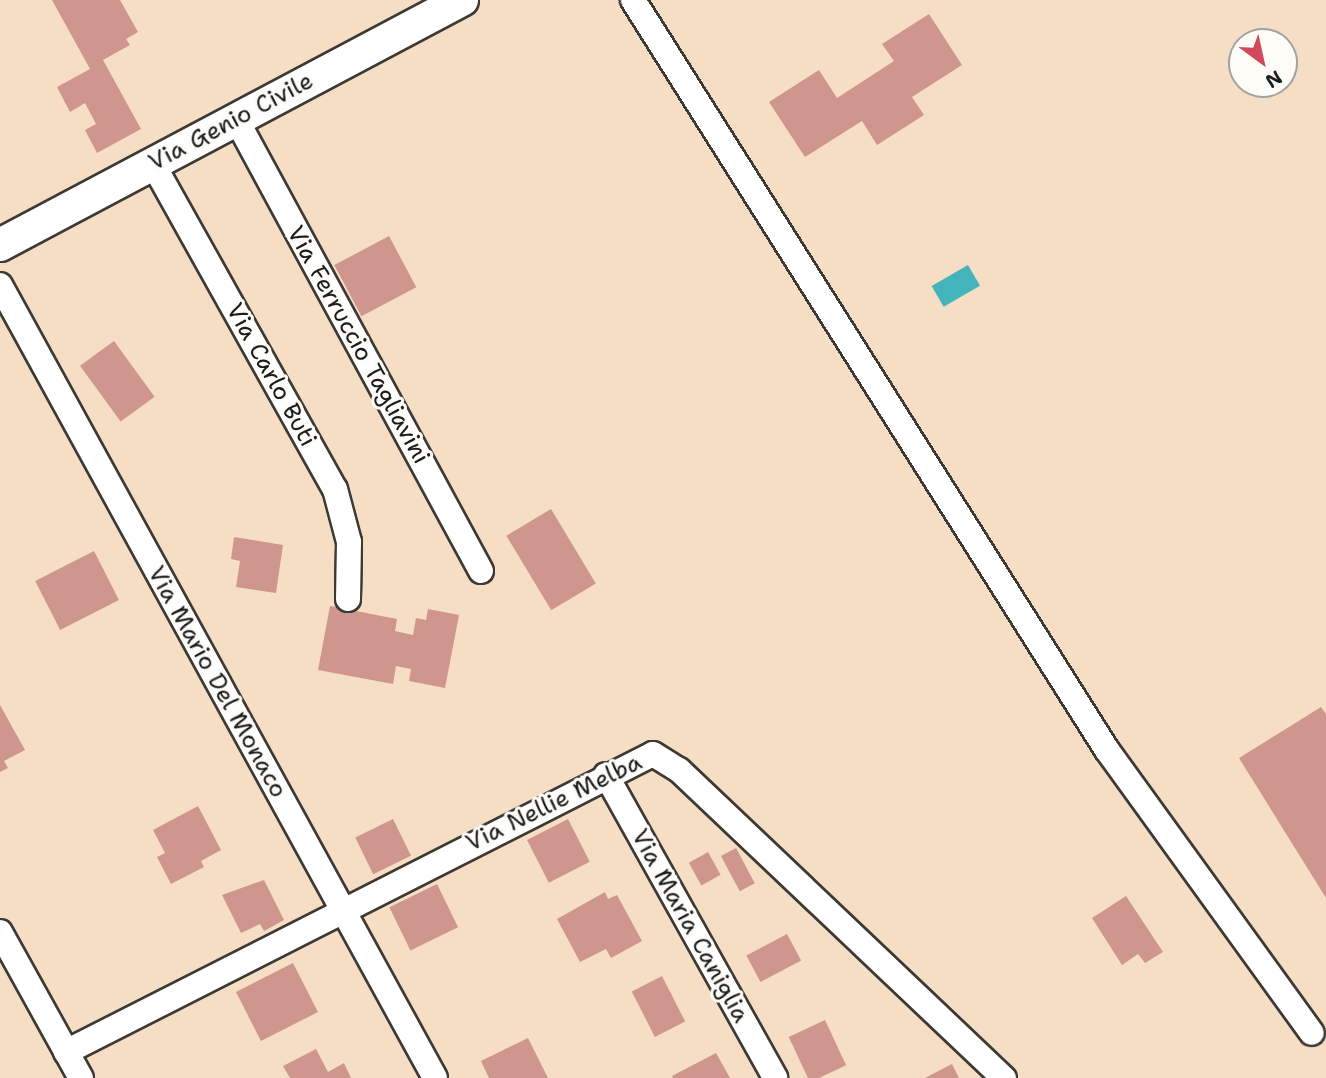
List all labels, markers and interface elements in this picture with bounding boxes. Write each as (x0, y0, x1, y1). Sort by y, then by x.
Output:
north arrow (1228, 28, 1298, 98)
text: N (1260, 65, 1287, 94)
street label: Via Genio Civile (144, 67, 318, 177)
street label: Via Ferruccio Tagliavini (281, 221, 435, 469)
street label: Via Carlo Buti (220, 298, 322, 452)
street label: Via Mario Del Monaco (141, 561, 293, 803)
street label: Via Nellie Melba (461, 748, 647, 858)
street label: Via Maria Caniglia (625, 824, 755, 1028)

